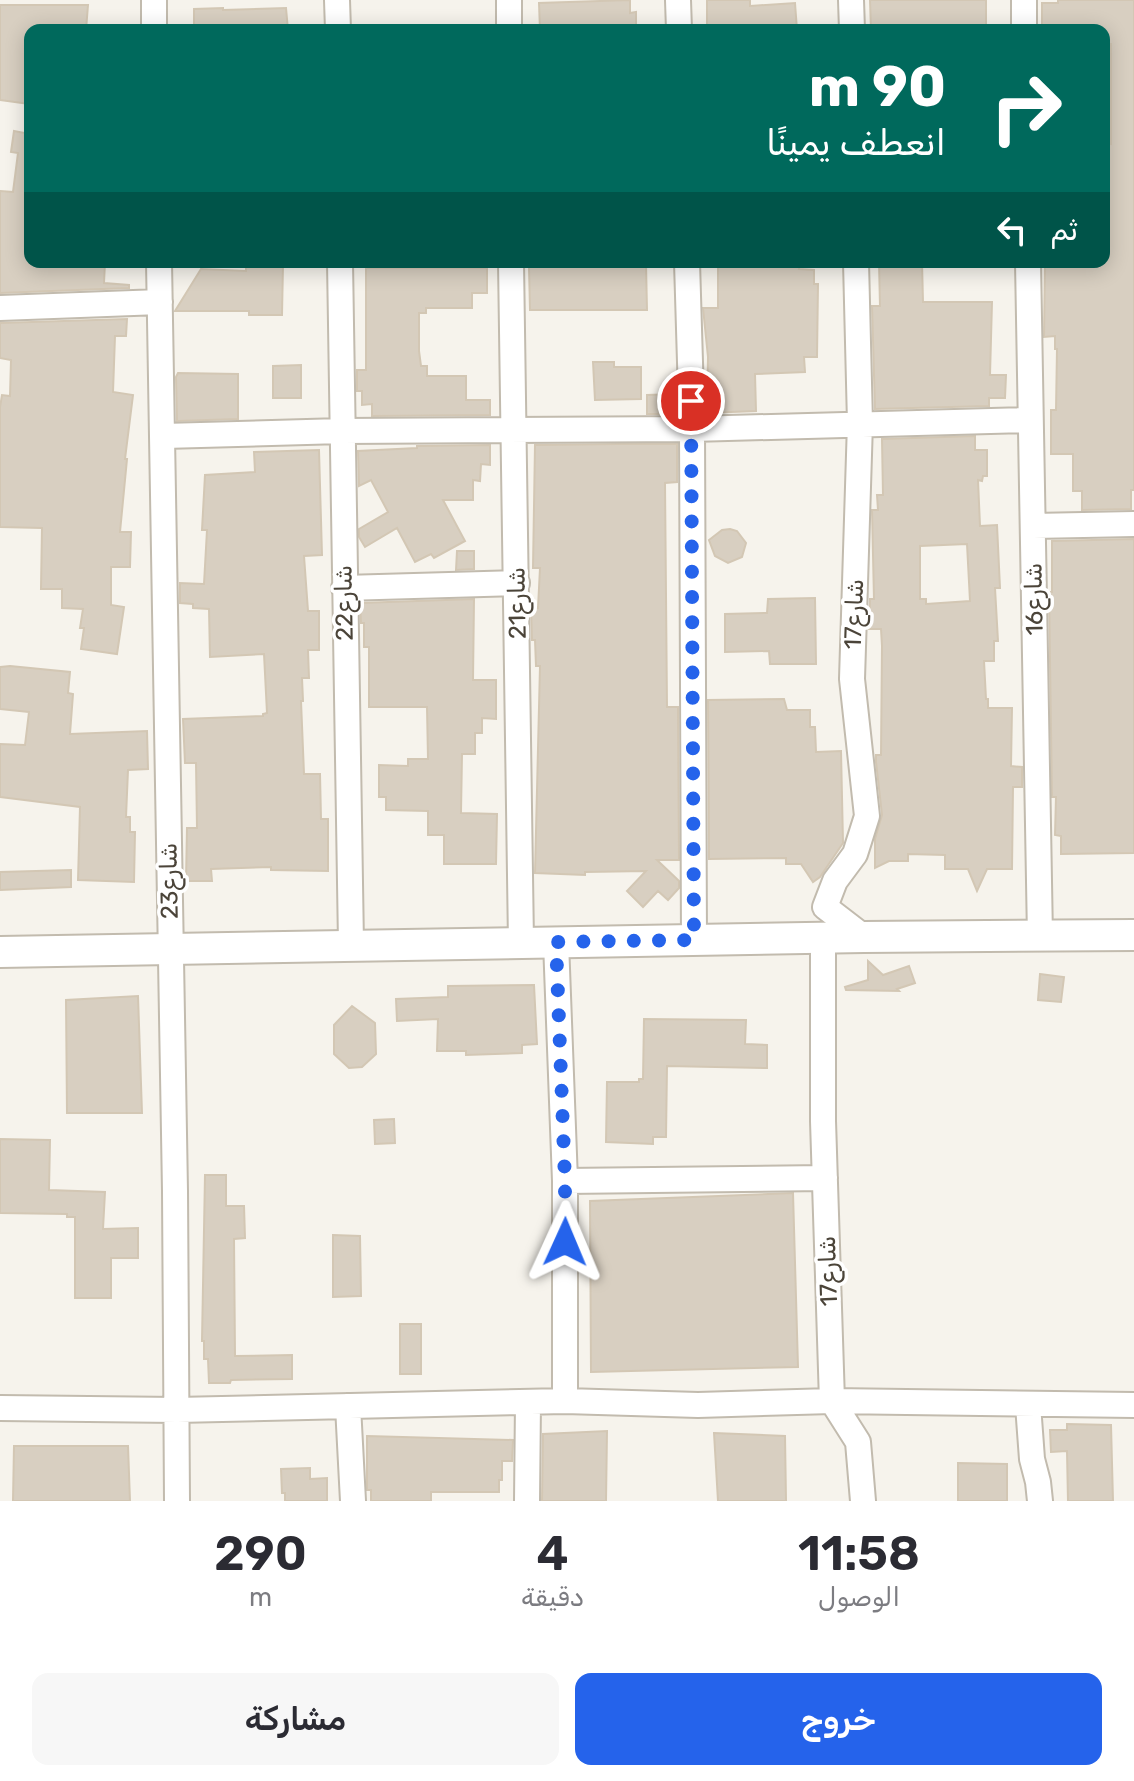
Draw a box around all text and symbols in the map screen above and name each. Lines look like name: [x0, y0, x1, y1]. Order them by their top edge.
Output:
text: 90 m: [809, 54, 946, 120]
icon: right: [974, 56, 1078, 160]
text: انعطف يمينًا: [766, 121, 946, 164]
icon: left: [990, 208, 1034, 252]
text: ثم: [1050, 212, 1078, 248]
pin: [657, 367, 725, 435]
icon: arrive: [669, 379, 713, 423]
street label: شارع16: [1019, 562, 1051, 636]
street label: شارع22: [329, 565, 361, 641]
street label: شارع21: [502, 567, 534, 639]
street label: شارع17: [839, 578, 871, 650]
street label: شارع23: [154, 843, 186, 919]
position arrow: [523, 1200, 607, 1284]
street label: شارع17: [813, 1235, 845, 1307]
text: 290: [214, 1525, 307, 1582]
text: 4: [536, 1525, 568, 1582]
text: 11:58: [798, 1525, 920, 1582]
text: m: [249, 1582, 272, 1613]
text: دقيقة: [521, 1582, 584, 1613]
text: الوصول: [818, 1582, 900, 1613]
button: مشاركة: [32, 1673, 559, 1765]
button: خروج: [575, 1673, 1102, 1765]

